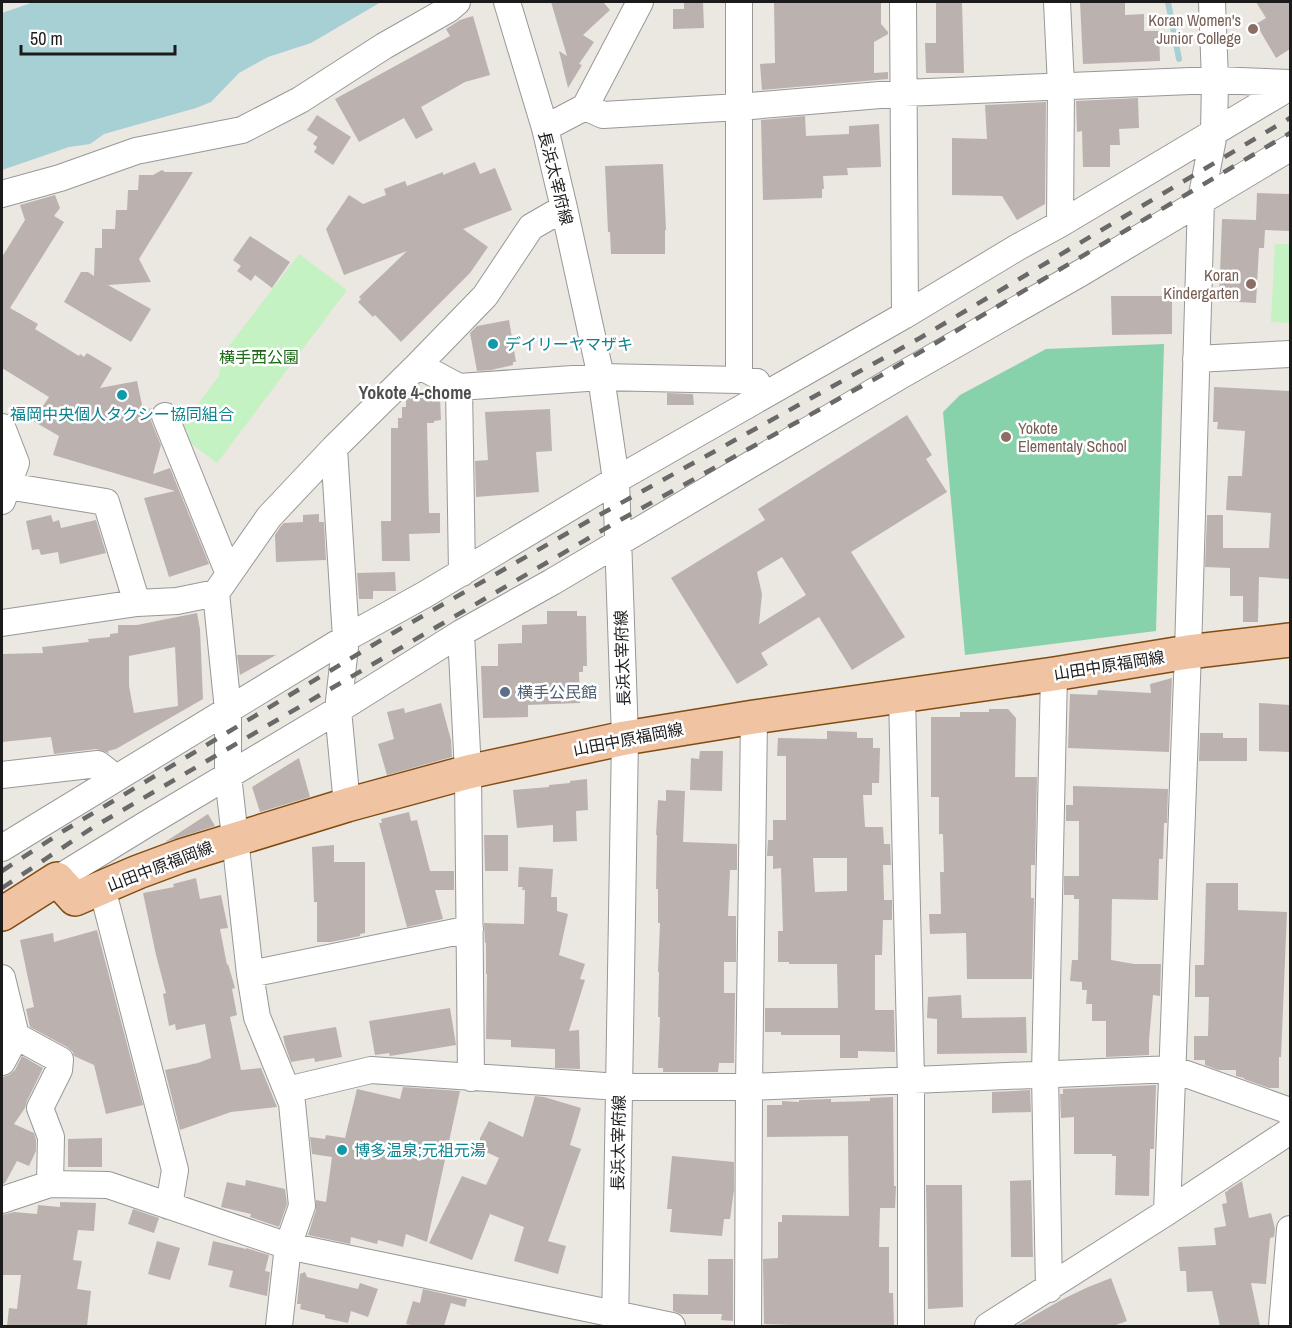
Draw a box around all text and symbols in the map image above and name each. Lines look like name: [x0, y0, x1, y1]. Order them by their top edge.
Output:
place label: Koran Women's Junior College: [1148, 9, 1241, 49]
scale bar: [21, 18, 176, 56]
marker: Koran Women's Junior College: [1246, 22, 1260, 36]
text: 50 m: [30, 26, 63, 51]
street label: 長浜太宰府線: [534, 129, 578, 227]
place label: Koran Kindergarten: [1163, 264, 1239, 304]
marker: Koran Kindergarten: [1244, 277, 1258, 291]
place label: デイリーヤマザキ: [505, 333, 633, 355]
marker: デイリーヤマザキ: [486, 337, 500, 351]
park label: 横手西公園: [219, 346, 299, 368]
district label: Yokote 4-chome: [359, 380, 471, 405]
marker: 福岡中央個人タクシー協同組合: [115, 388, 129, 402]
place label: 福岡中央個人タクシー協同組合: [10, 403, 234, 425]
place label: Yokote Elementaly School: [1018, 417, 1127, 457]
marker: Yokote Elementaly School: [999, 430, 1013, 444]
street label: 長浜太宰府線: [609, 610, 635, 706]
street label: 山田中原福岡線: [1052, 645, 1166, 685]
place label: 横手公民館: [517, 681, 597, 703]
marker: 横手公民館: [498, 685, 512, 699]
street label: 山田中原福岡線: [571, 718, 685, 760]
street label: 山田中原福岡線: [104, 836, 216, 896]
street label: 長浜太宰府線: [606, 1095, 630, 1191]
place label: 博多温泉;元祖元湯: [354, 1139, 486, 1161]
marker: 博多温泉;元祖元湯: [335, 1143, 349, 1157]

